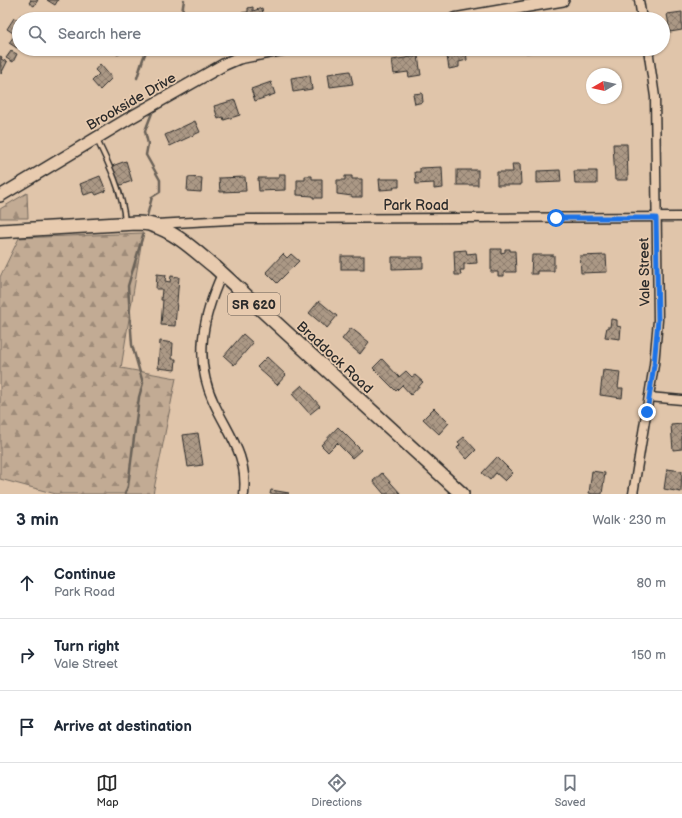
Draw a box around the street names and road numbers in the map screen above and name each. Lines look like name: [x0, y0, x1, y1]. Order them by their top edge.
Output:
street label: Brookside Drive: [84, 69, 179, 134]
street label: Park Road: [383, 197, 449, 214]
street label: Vale Street: [635, 237, 654, 307]
road number: SR 620: [228, 293, 280, 315]
street label: Braddock Road: [293, 318, 376, 397]

